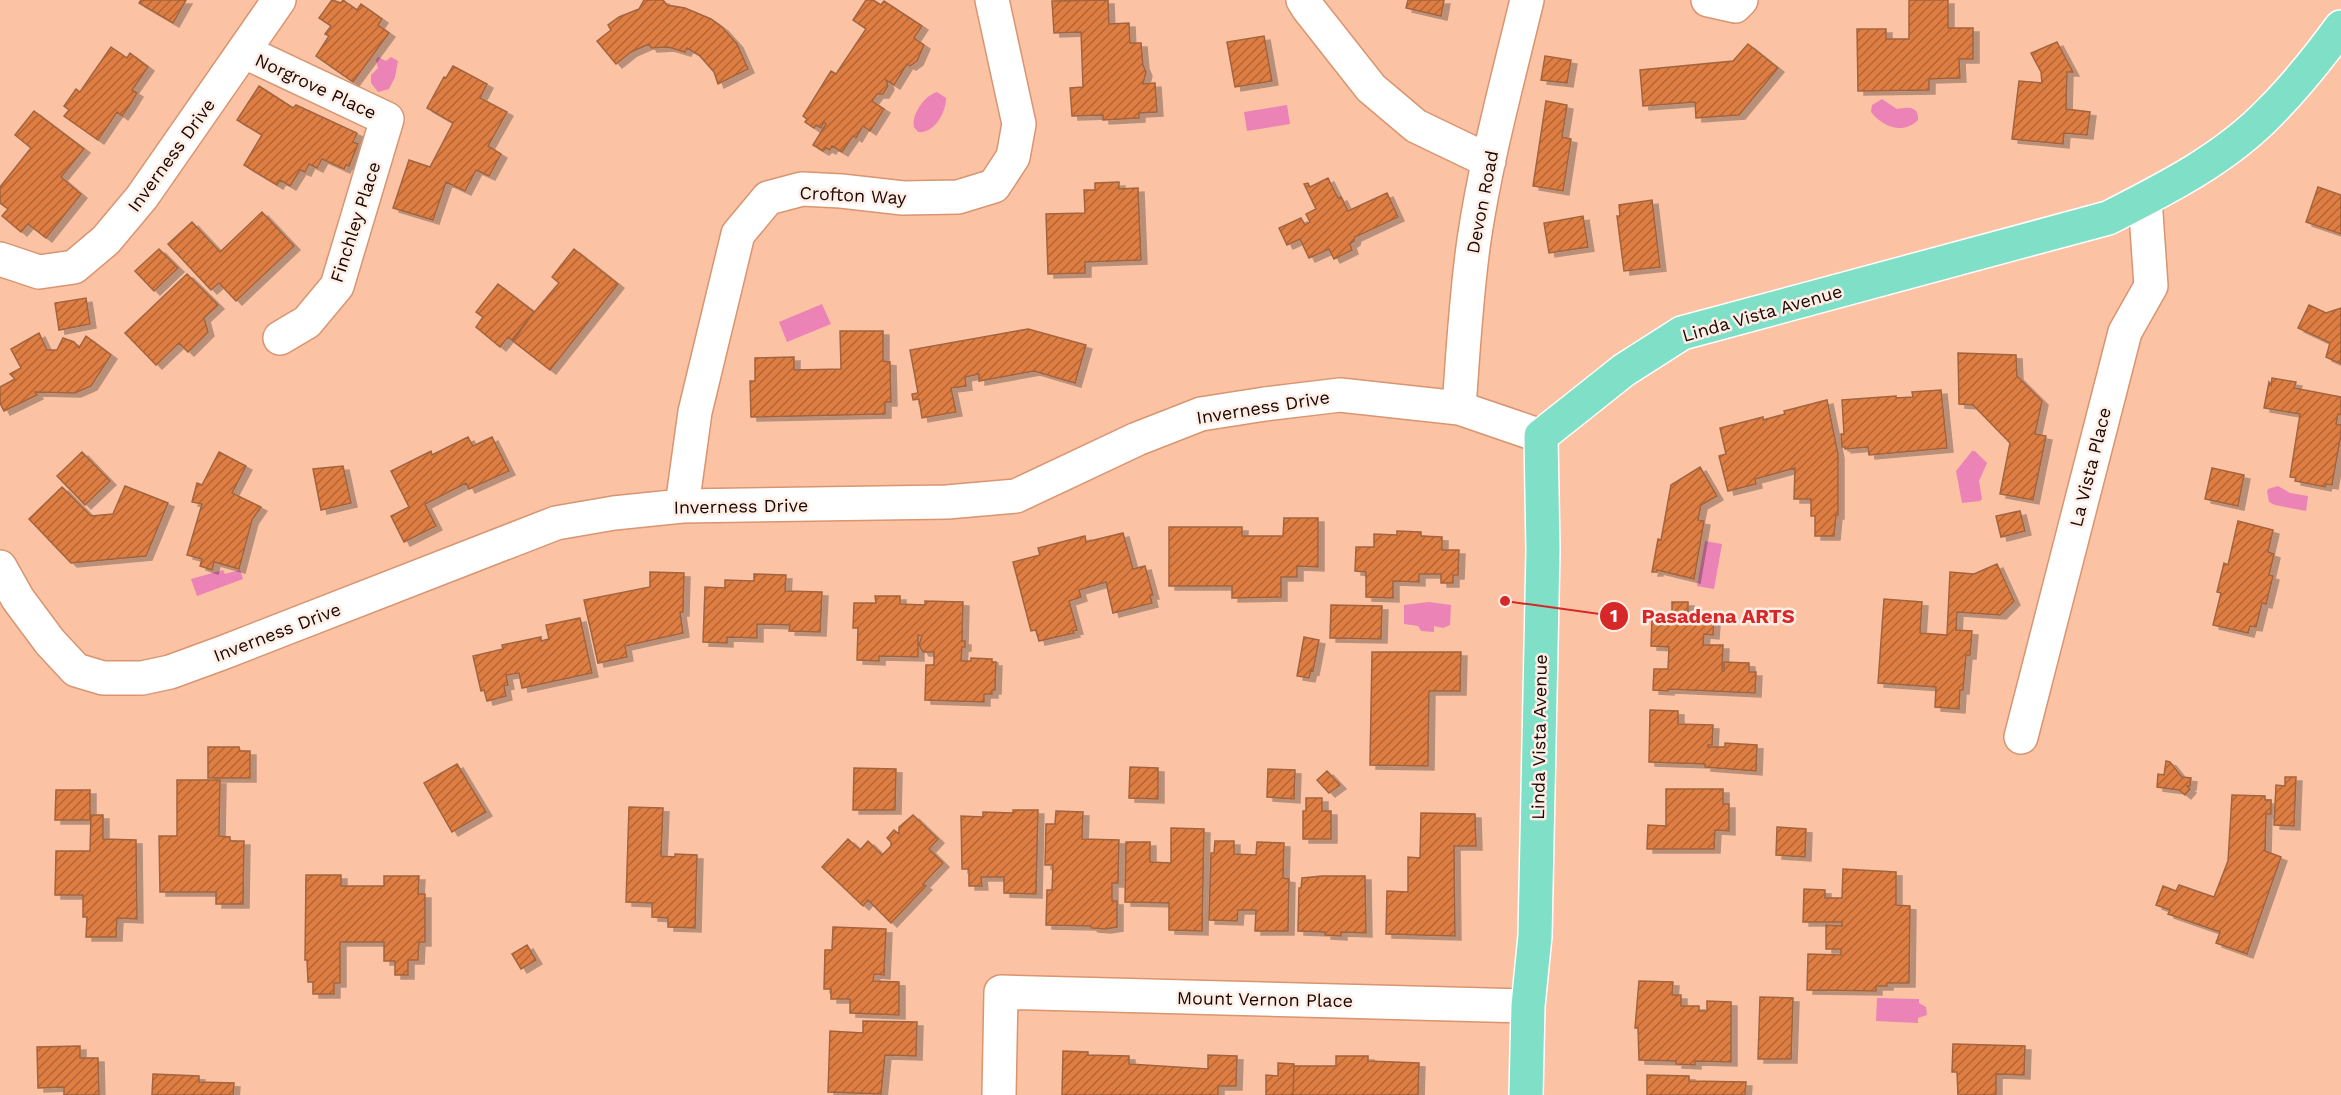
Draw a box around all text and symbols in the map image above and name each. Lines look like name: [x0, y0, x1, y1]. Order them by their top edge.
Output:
street label: Norgrove Place: [252, 49, 380, 123]
street label: Inverness Drive: [123, 94, 219, 216]
street label: Devon Road: [1462, 149, 1502, 255]
street label: Finchley Place: [326, 159, 384, 285]
street label: Crofton Way: [799, 182, 908, 208]
street label: Linda Vista Avenue: [1680, 280, 1844, 346]
street label: Inverness Drive: [1195, 386, 1331, 428]
street label: La Vista Place: [2065, 405, 2115, 529]
street label: Inverness Drive: [674, 494, 808, 518]
callout: Pasadena ARTS: [1599, 597, 1807, 635]
street label: Inverness Drive: [210, 598, 344, 666]
text: Pasadena ARTS: [1641, 604, 1795, 628]
text: 1: [1610, 605, 1618, 626]
street label: Linda Vista Avenue: [1527, 654, 1551, 820]
street label: Mount Vernon Place: [1177, 987, 1353, 1011]

